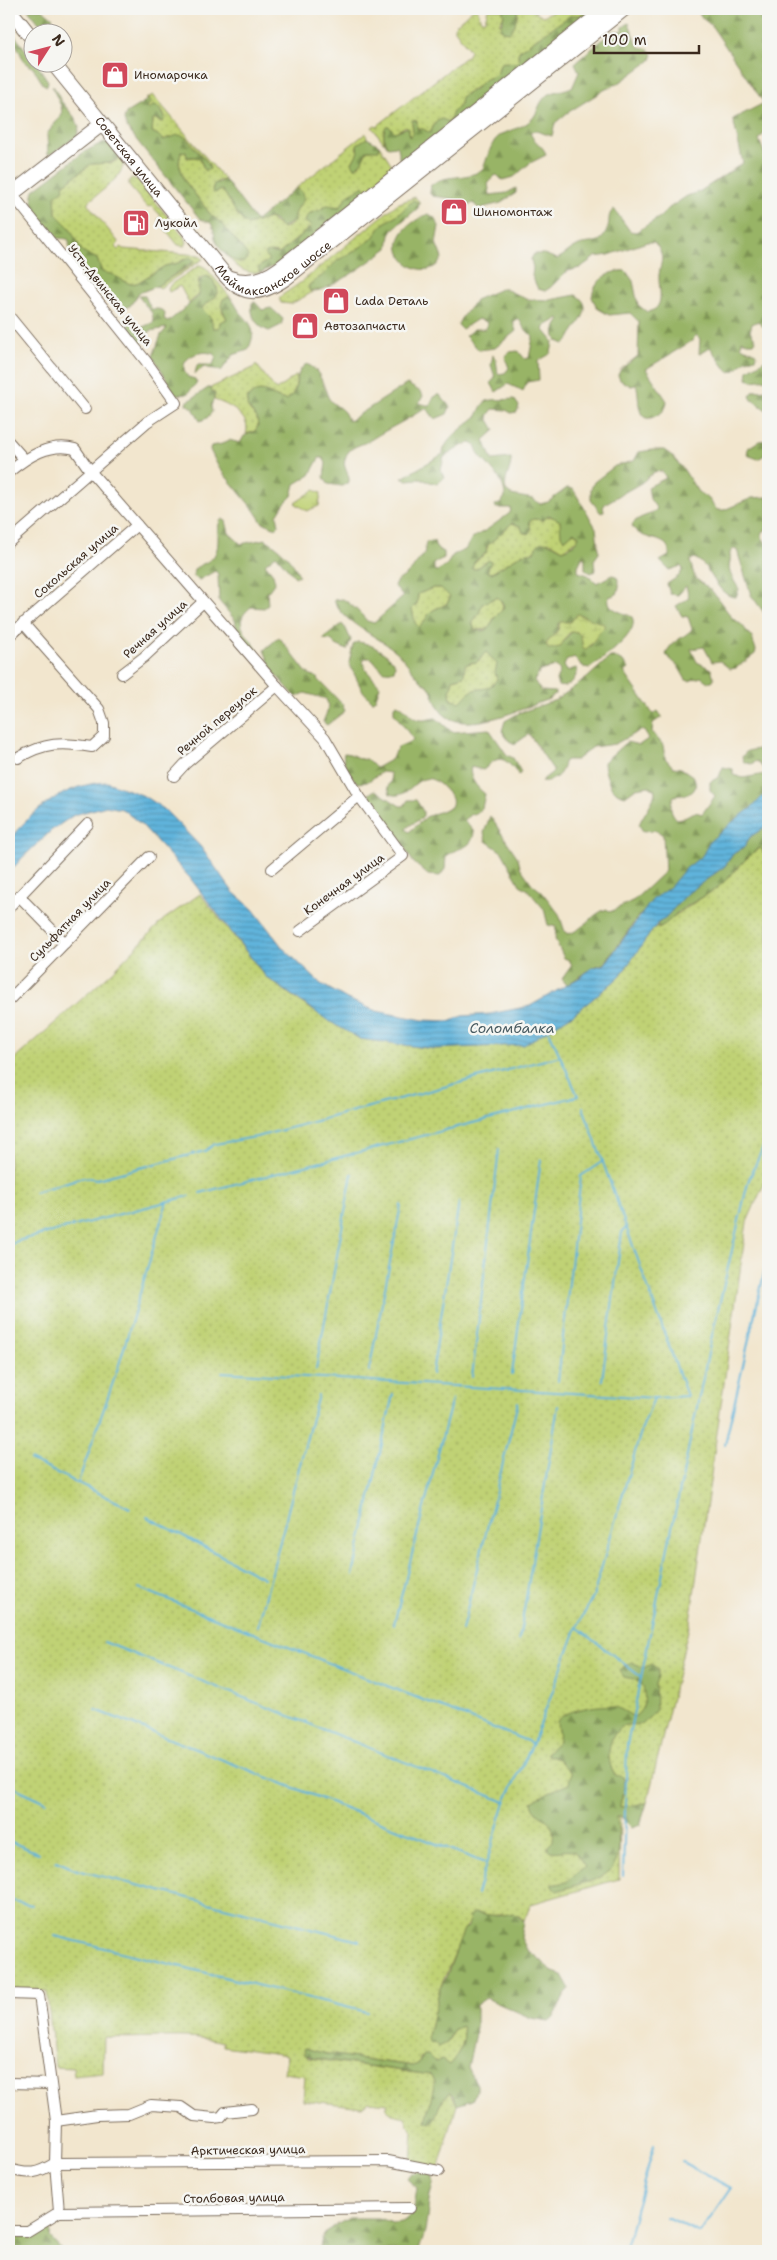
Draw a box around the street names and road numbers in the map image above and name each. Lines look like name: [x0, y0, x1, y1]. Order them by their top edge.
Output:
street label: Советская улица: [91, 113, 167, 201]
street label: Маймаксанское шоссе: [211, 237, 335, 299]
street label: Усть-Двинская улица: [64, 241, 156, 349]
street label: Сокольская улица: [30, 520, 122, 602]
street label: Речная улица: [120, 596, 191, 662]
street label: Речной переулок: [174, 682, 261, 759]
street label: Конечная улица: [301, 849, 388, 919]
street label: Сульфатная улица: [26, 874, 114, 965]
street label: Арктическая улица: [191, 2141, 306, 2159]
street label: Столбовая улица: [183, 2189, 285, 2207]

